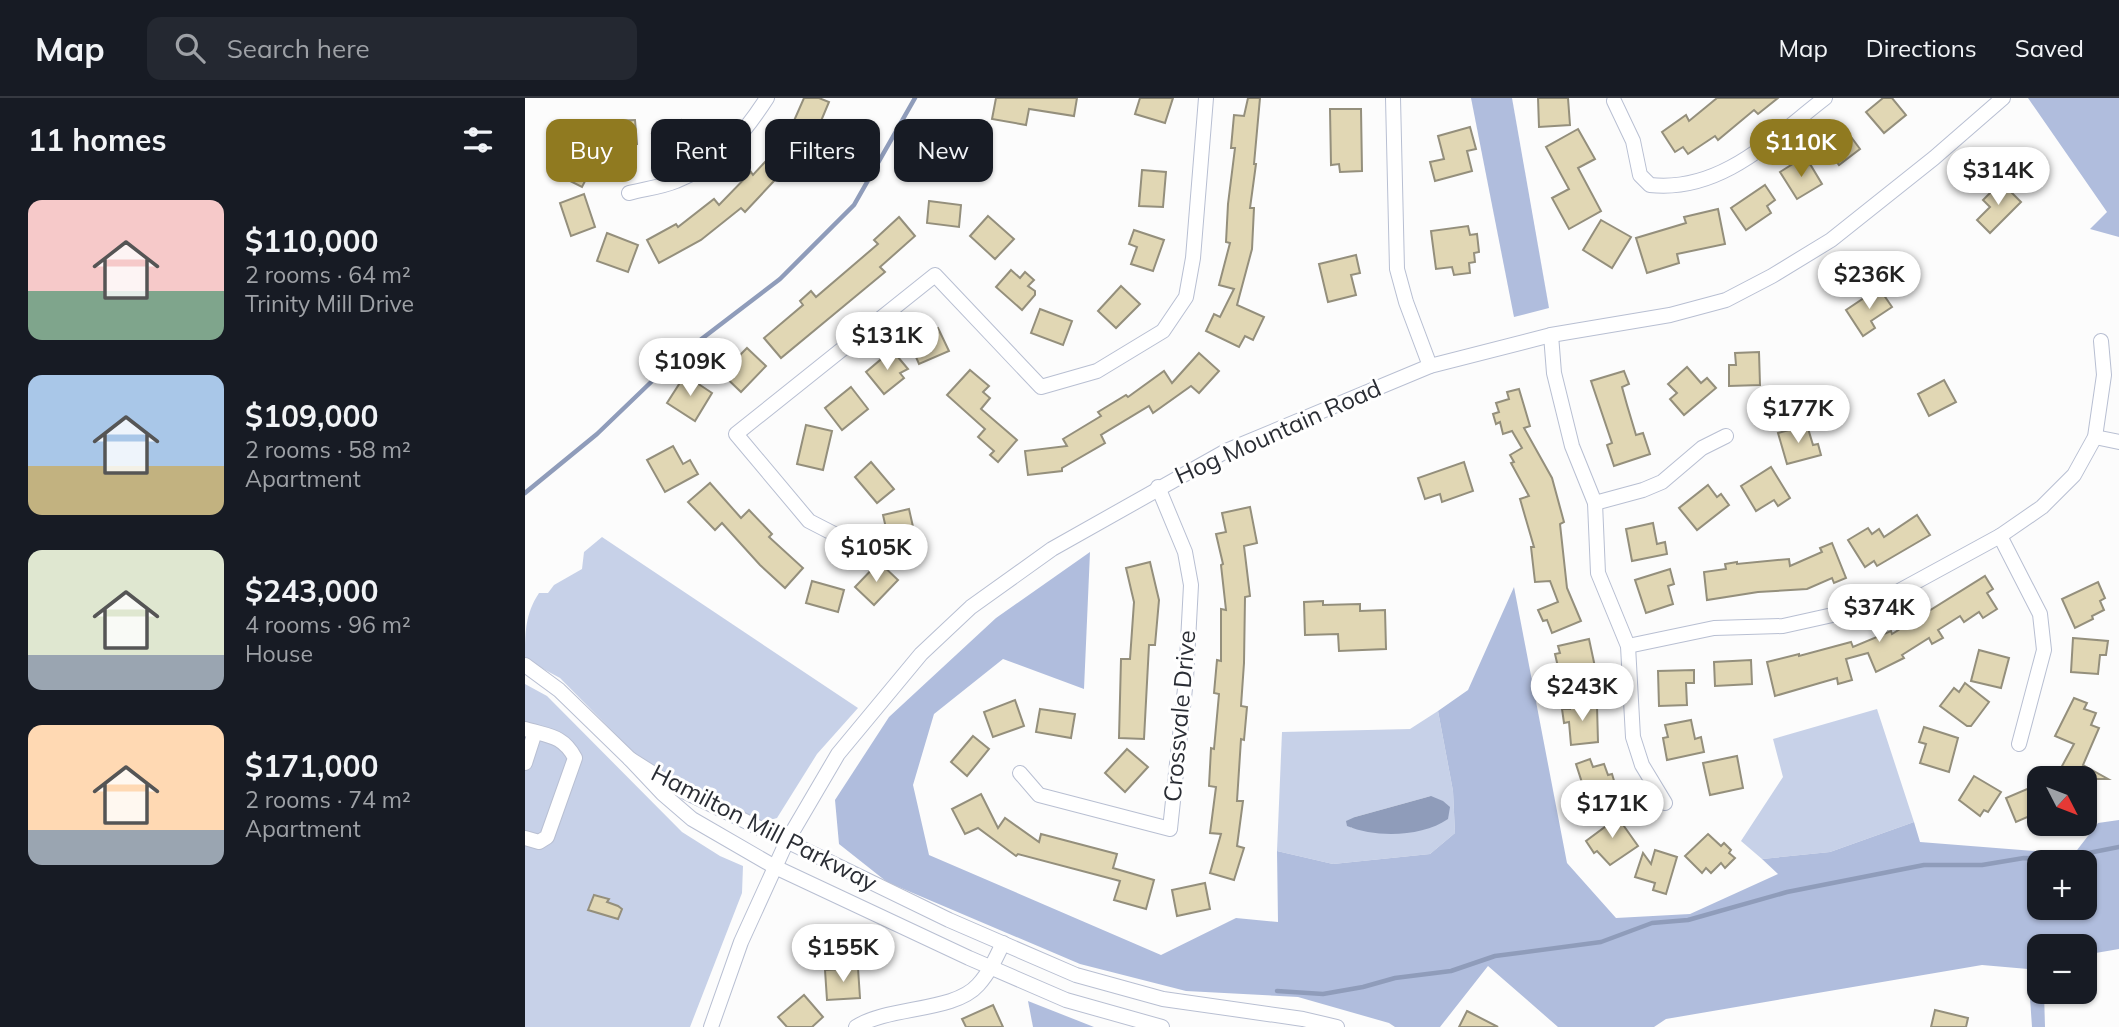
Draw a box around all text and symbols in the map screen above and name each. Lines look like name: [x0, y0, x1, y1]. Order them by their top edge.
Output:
search box: [147, 17, 637, 80]
text: Map: [35, 28, 105, 69]
icon: search: [171, 29, 209, 67]
text: Search here: [227, 32, 370, 65]
text: Map: [1778, 33, 1828, 63]
text: Directions: [1866, 33, 1977, 63]
text: Saved: [2015, 33, 2084, 63]
chip: Buy: [546, 119, 637, 182]
chip: Rent: [651, 119, 751, 182]
chip: Filters: [765, 119, 880, 182]
chip: New: [894, 119, 993, 182]
pin: $110K: [1752, 120, 1850, 179]
text: 11 homes: [28, 121, 167, 159]
icon: filters: [459, 121, 497, 159]
text: $110K: [1766, 127, 1836, 156]
pin: $314K: [1949, 148, 2047, 207]
text: $314K: [1963, 155, 2033, 184]
text: $110,000: [245, 222, 378, 260]
icon: home: [84, 228, 168, 312]
pin: $236K: [1820, 252, 1918, 311]
text: $236K: [1834, 259, 1904, 288]
text: 2 rooms · 64 m²: [245, 260, 411, 289]
text: Trinity Mill Drive: [245, 289, 414, 318]
pin: $131K: [838, 313, 936, 372]
text: $131K: [852, 320, 922, 349]
pin: $109K: [641, 338, 739, 398]
text: $109K: [655, 346, 725, 375]
street label: Hog Mountain Road: [1170, 372, 1385, 490]
pin: $177K: [1749, 386, 1847, 445]
text: $177K: [1763, 393, 1833, 422]
text: $109,000: [245, 397, 378, 435]
icon: home: [84, 403, 168, 487]
text: 2 rooms · 58 m²: [245, 435, 411, 464]
text: Apartment: [245, 464, 361, 493]
pin: $105K: [827, 524, 925, 584]
text: $105K: [841, 532, 911, 561]
text: $243,000: [245, 572, 378, 610]
icon: home: [84, 578, 168, 662]
pin: $374K: [1830, 584, 1928, 644]
text: $374K: [1844, 592, 1914, 621]
text: 4 rooms · 96 m²: [245, 610, 411, 639]
street label: Crossvale Drive: [1157, 629, 1201, 803]
text: House: [245, 639, 313, 668]
pin: $243K: [1533, 664, 1631, 723]
text: $243K: [1547, 671, 1617, 700]
text: $171,000: [245, 747, 378, 785]
icon: home: [84, 753, 168, 837]
street label: Hamilton Mill Parkway: [647, 757, 883, 897]
north arrow: [2027, 766, 2097, 836]
map controls: [2027, 766, 2097, 1004]
pin: $171K: [1563, 780, 1661, 840]
text: 2 rooms · 74 m²: [245, 785, 411, 814]
text: $171K: [1577, 788, 1647, 817]
text: Apartment: [245, 814, 361, 843]
button: +: [2027, 850, 2097, 920]
pin: $155K: [794, 924, 892, 984]
text: $155K: [808, 932, 878, 961]
button: −: [2027, 934, 2097, 1004]

